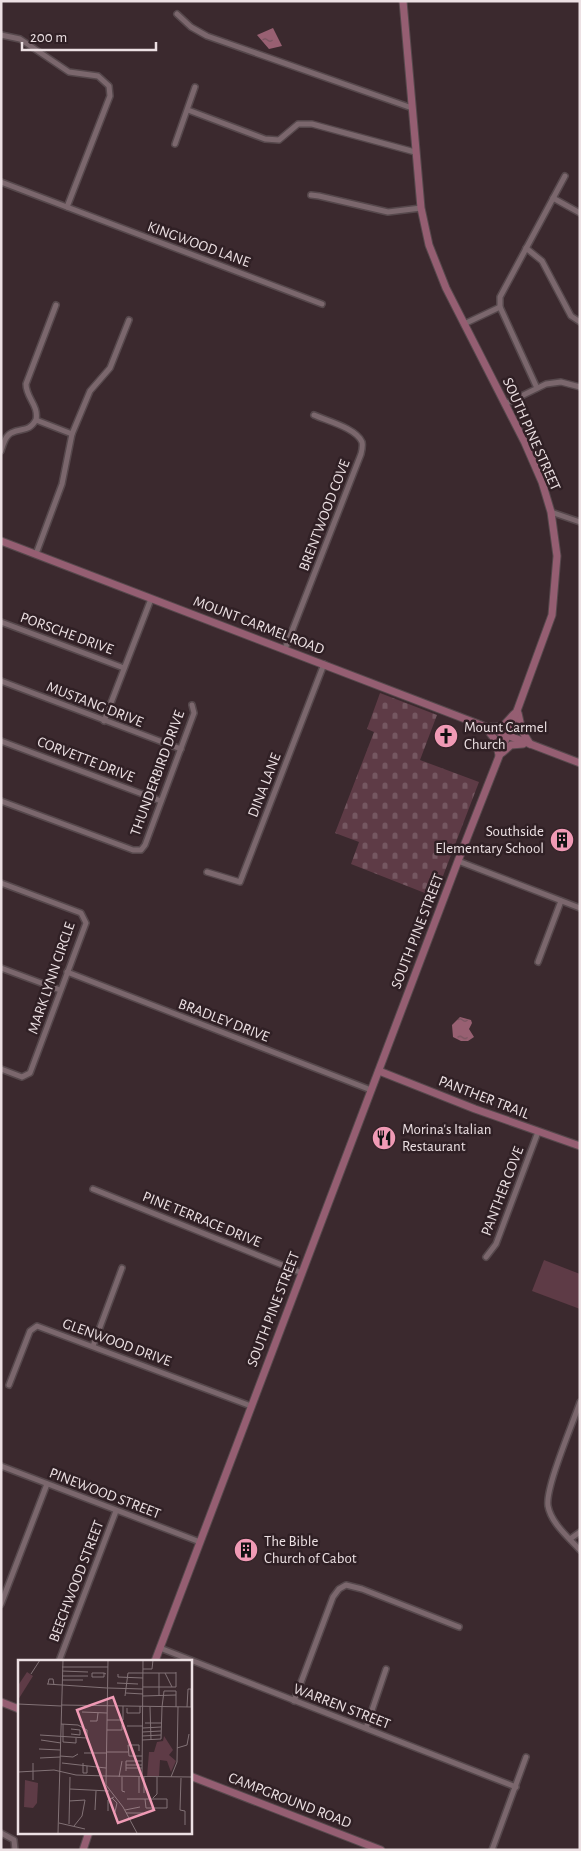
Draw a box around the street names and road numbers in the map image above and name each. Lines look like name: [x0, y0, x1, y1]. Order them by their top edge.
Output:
street label: KINGWOOD LANE: [146, 219, 252, 270]
street label: SOUTH PINE STREET: [500, 375, 564, 494]
street label: BRENTWOOD COVE: [296, 457, 353, 573]
street label: MOUNT CARMEL ROAD: [191, 594, 327, 657]
street label: PORSCHE DRIVE: [18, 610, 115, 657]
street label: MUSTANG DRIVE: [44, 679, 145, 730]
street label: THUNDERBIRD DRIVE: [128, 708, 187, 838]
street label: CORVETTE DRIVE: [35, 734, 137, 785]
street label: DINA LANE: [245, 751, 284, 819]
street label: SOUTH PINE STREET: [389, 871, 447, 991]
street label: MARK LYNN CIRCLE: [25, 920, 78, 1036]
street label: BRADLEY DRIVE: [176, 996, 271, 1045]
street label: PANTHER TRAIL: [436, 1073, 532, 1122]
street label: PANTHER COVE: [479, 1145, 526, 1238]
street label: PINE TERRACE DRIVE: [140, 1189, 263, 1250]
street label: SOUTH PINE STREET: [245, 1249, 303, 1369]
street label: GLENWOOD DRIVE: [61, 1316, 173, 1369]
street label: PINEWOOD STREET: [47, 1465, 163, 1522]
street label: BEECHWOOD STREET: [46, 1518, 107, 1644]
street label: WARREN STREET: [291, 1681, 393, 1732]
street label: CAMPGROUND ROAD: [226, 1770, 354, 1831]

